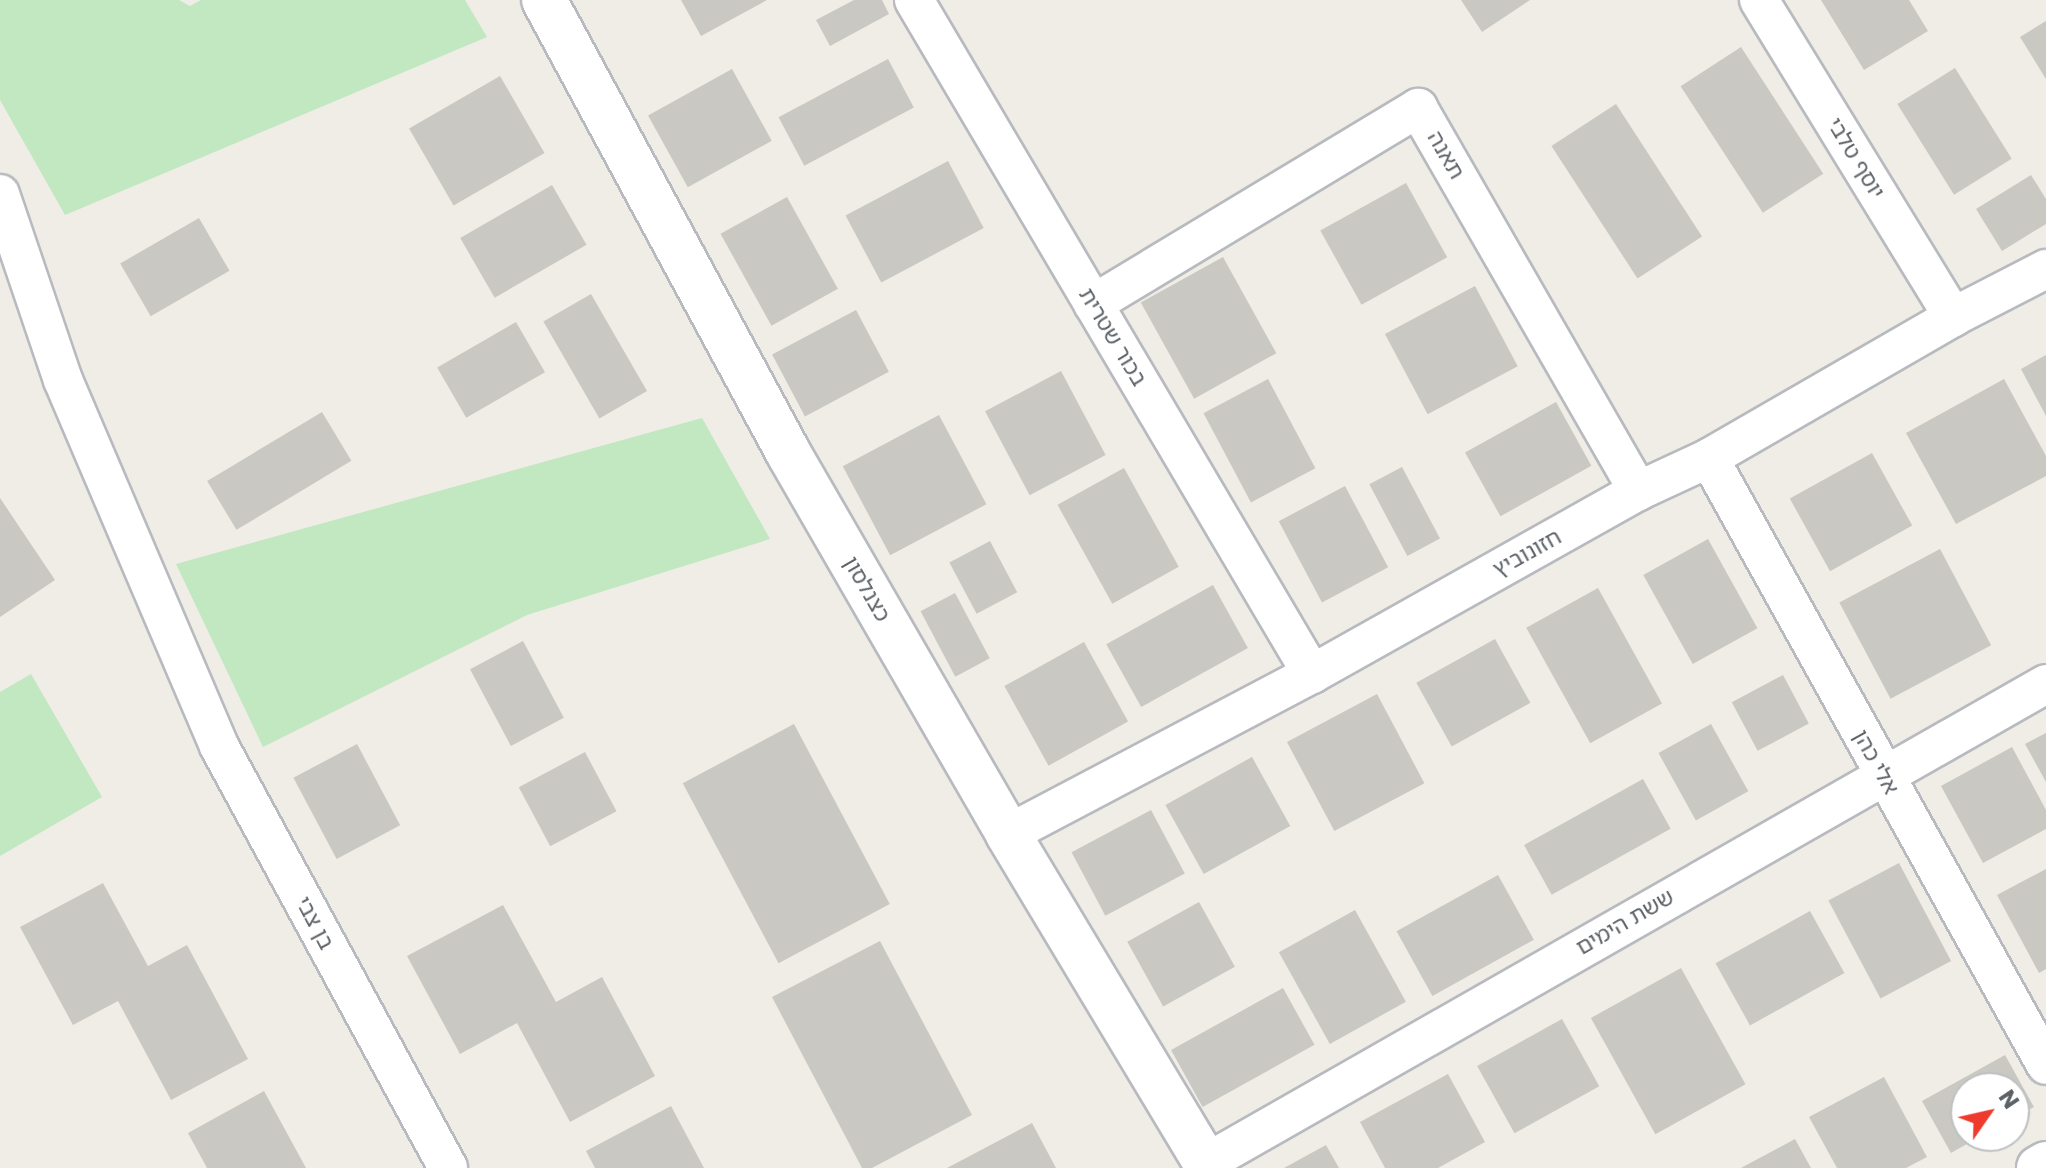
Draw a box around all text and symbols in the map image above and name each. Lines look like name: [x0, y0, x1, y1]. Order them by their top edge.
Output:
street label: יוסף טלבי: [1822, 113, 1890, 203]
street label: תאנה: [1422, 126, 1470, 184]
street label: בכור שטרית: [1073, 283, 1153, 391]
street label: חזונוביץ: [1488, 524, 1566, 582]
street label: כצנלסון: [838, 552, 896, 626]
street label: אלי כהן: [1847, 725, 1905, 799]
street label: ששת הימים: [1571, 883, 1679, 961]
street label: בן צבי: [290, 892, 340, 954]
north arrow: [1950, 1072, 2030, 1152]
text: N: [1991, 1084, 2026, 1115]

